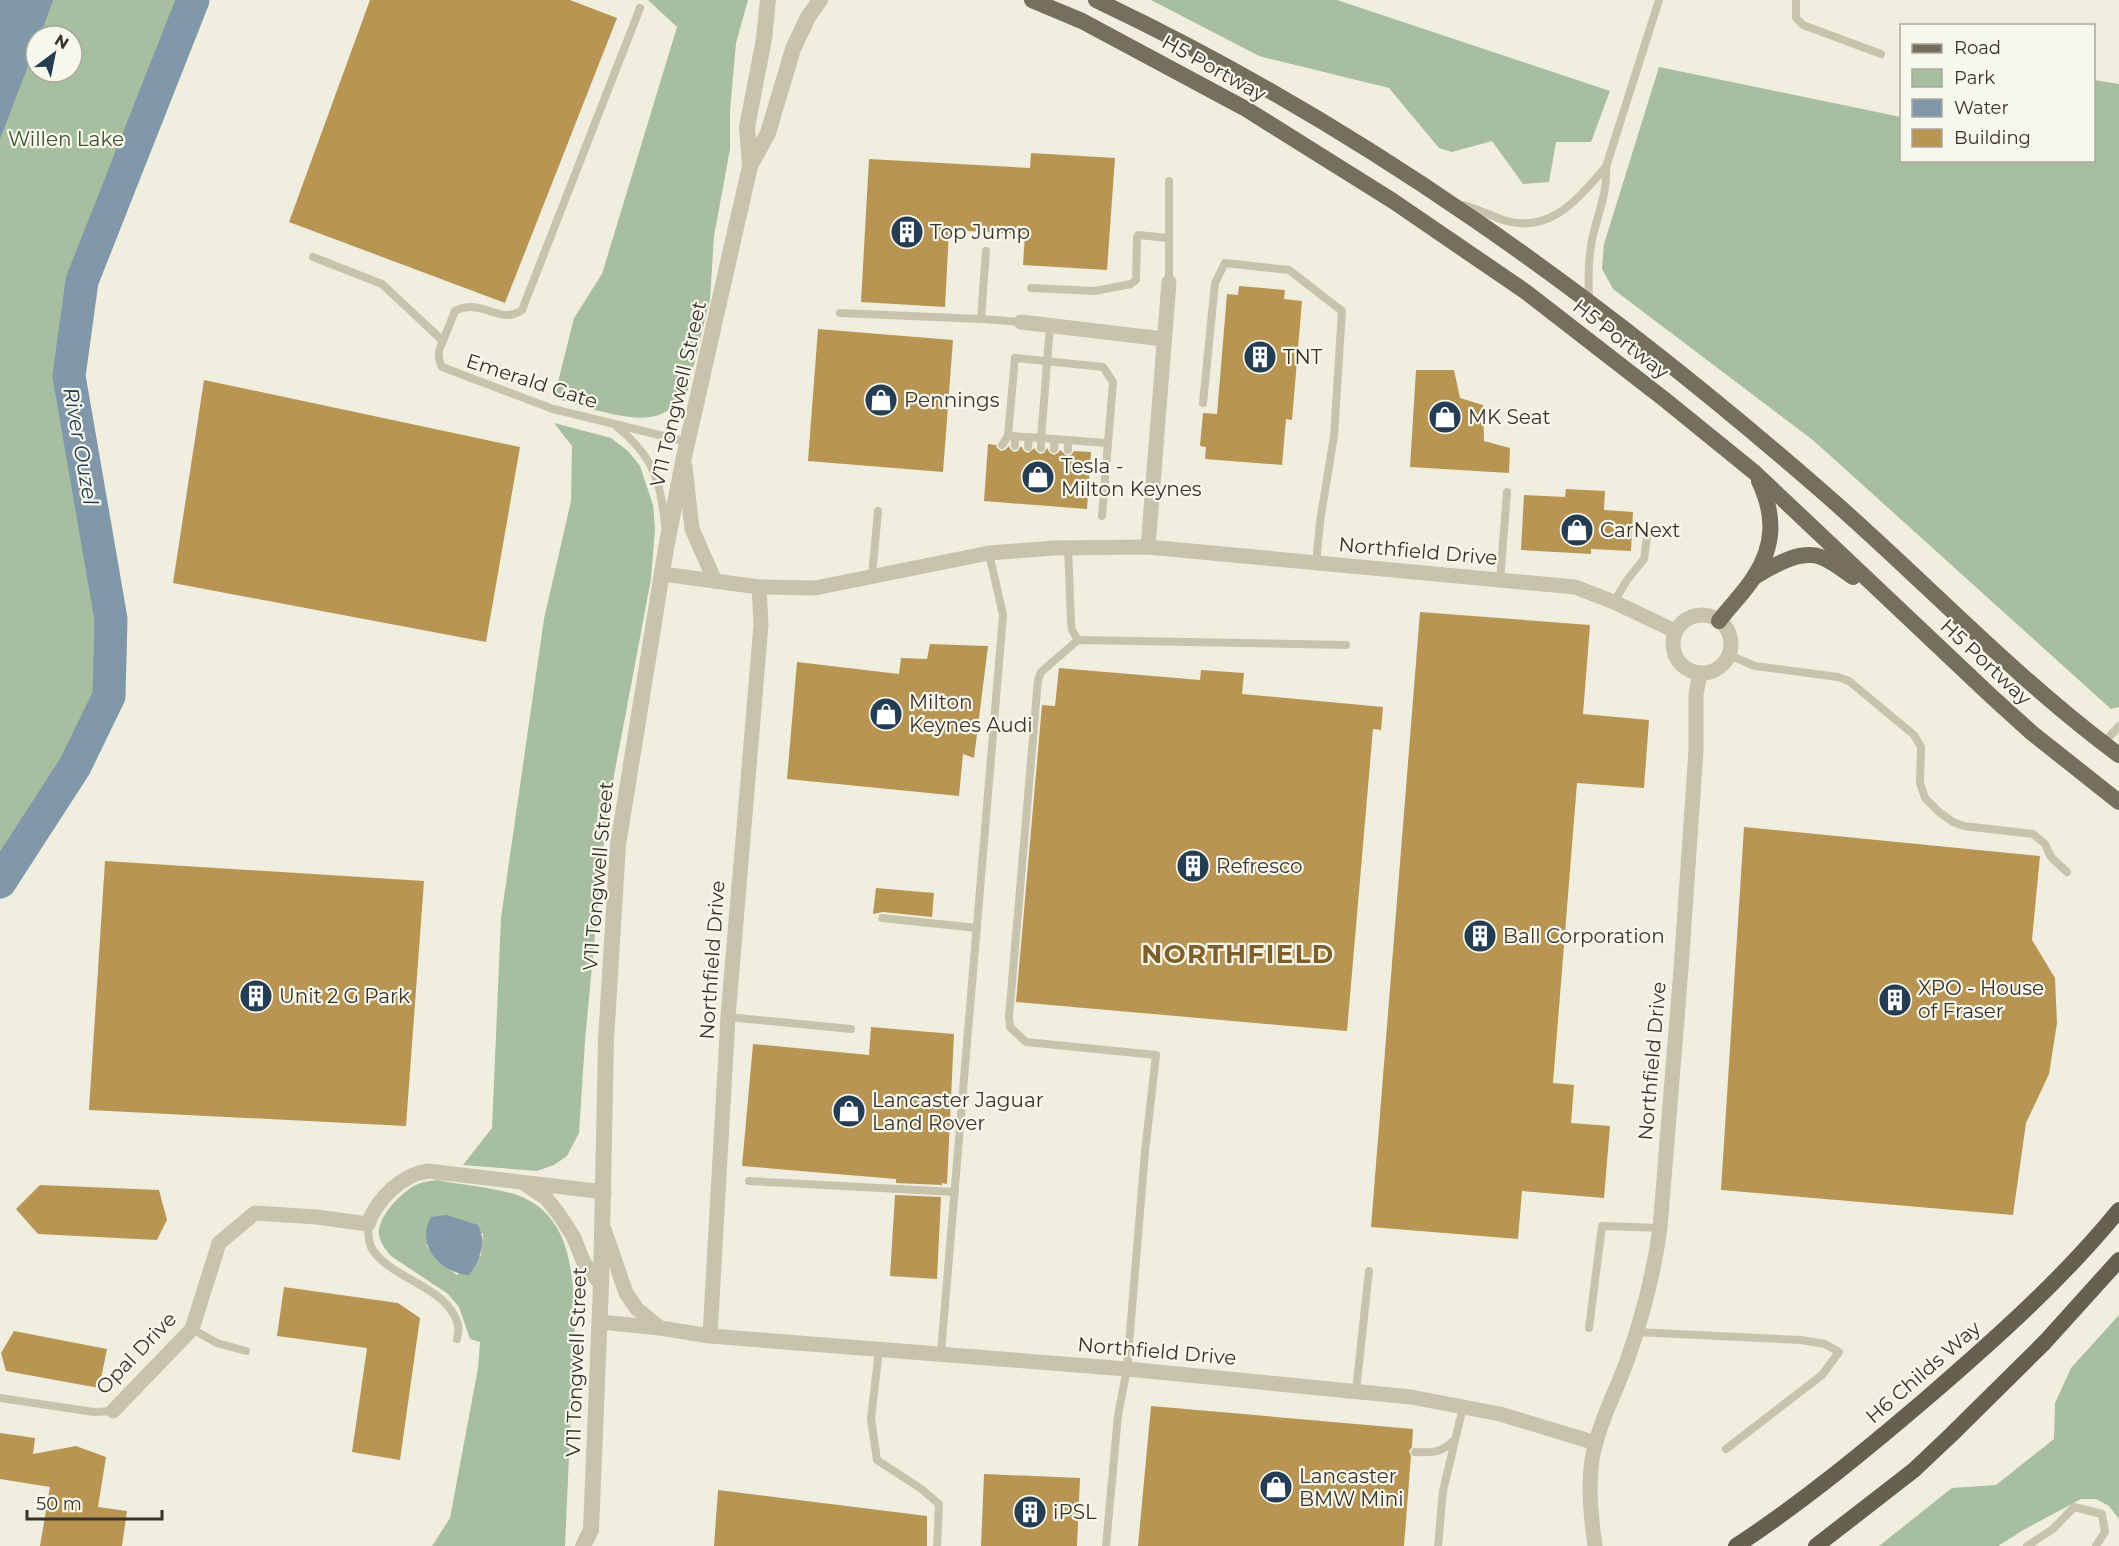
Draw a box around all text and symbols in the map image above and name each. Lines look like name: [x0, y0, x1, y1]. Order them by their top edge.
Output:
north arrow: [24, 24, 84, 84]
legend: [1900, 24, 2095, 162]
text: N: [51, 30, 72, 53]
street label: H5 Portway: [1158, 30, 1270, 106]
text: Road: [1954, 37, 2001, 59]
text: Park: [1954, 67, 1995, 89]
text: Water: [1954, 97, 2009, 119]
park label: Willen Lake: [8, 127, 124, 151]
text: Building: [1954, 127, 2031, 149]
building icon: Top Jump: [889, 214, 925, 250]
place label: Top Jump: [930, 220, 1030, 244]
street label: H5 Portway: [1568, 294, 1674, 384]
street label: V11 Tongwell Street: [645, 299, 711, 489]
building icon: TNT: [1242, 339, 1278, 375]
place label: TNT: [1283, 345, 1323, 369]
street label: Emerald Gate: [463, 348, 601, 414]
shop icon: Pennings: [863, 382, 899, 418]
water label: River Ouzel: [58, 385, 104, 507]
place label: Pennings: [904, 388, 1000, 412]
shop icon: MK Seat: [1427, 399, 1463, 435]
place label: MK Seat: [1468, 405, 1551, 429]
place label: Tesla - Milton Keynes: [1061, 454, 1202, 501]
shop icon: Tesla - Milton Keynes: [1020, 459, 1056, 495]
shop icon: CarNext: [1559, 512, 1595, 548]
place label: CarNext: [1600, 518, 1680, 542]
street label: Northfield Drive: [1337, 532, 1499, 570]
street label: H5 Portway: [1936, 614, 2036, 710]
place label: Milton Keynes Audi: [909, 690, 1033, 737]
shop icon: Milton Keynes Audi: [868, 696, 904, 732]
street label: V11 Tongwell Street: [578, 780, 618, 972]
building icon: Refresco: [1175, 848, 1211, 884]
place label: Refresco: [1216, 854, 1303, 878]
street label: Northfield Drive: [694, 880, 730, 1040]
building icon: Ball Corporation: [1462, 918, 1498, 954]
place label: Ball Corporation: [1503, 924, 1665, 948]
district label: NORTHFIELD: [1141, 938, 1335, 970]
place label: XPO - House of Fraser: [1918, 976, 2044, 1023]
building icon: Unit 2 G Park: [238, 978, 274, 1014]
street label: Northfield Drive: [1633, 980, 1671, 1142]
building icon: XPO - House of Fraser: [1877, 982, 1913, 1018]
place label: Unit 2 G Park: [279, 984, 410, 1008]
place label: Lancaster Jaguar Land Rover: [872, 1088, 1044, 1135]
shop icon: Lancaster Jaguar Land Rover: [831, 1093, 867, 1129]
street label: V11 Tongwell Street: [561, 1267, 591, 1457]
street label: Opal Drive: [91, 1307, 181, 1399]
street label: H6 Childs Way: [1861, 1316, 1985, 1428]
street label: Northfield Drive: [1076, 1332, 1238, 1370]
place label: Lancaster BMW Mini: [1299, 1464, 1404, 1511]
shop icon: Lancaster BMW Mini: [1258, 1469, 1294, 1505]
scale bar: [27, 1483, 162, 1521]
text: 50 m: [36, 1493, 82, 1515]
building icon: iPSL: [1012, 1494, 1048, 1530]
place label: iPSL: [1053, 1500, 1097, 1524]

